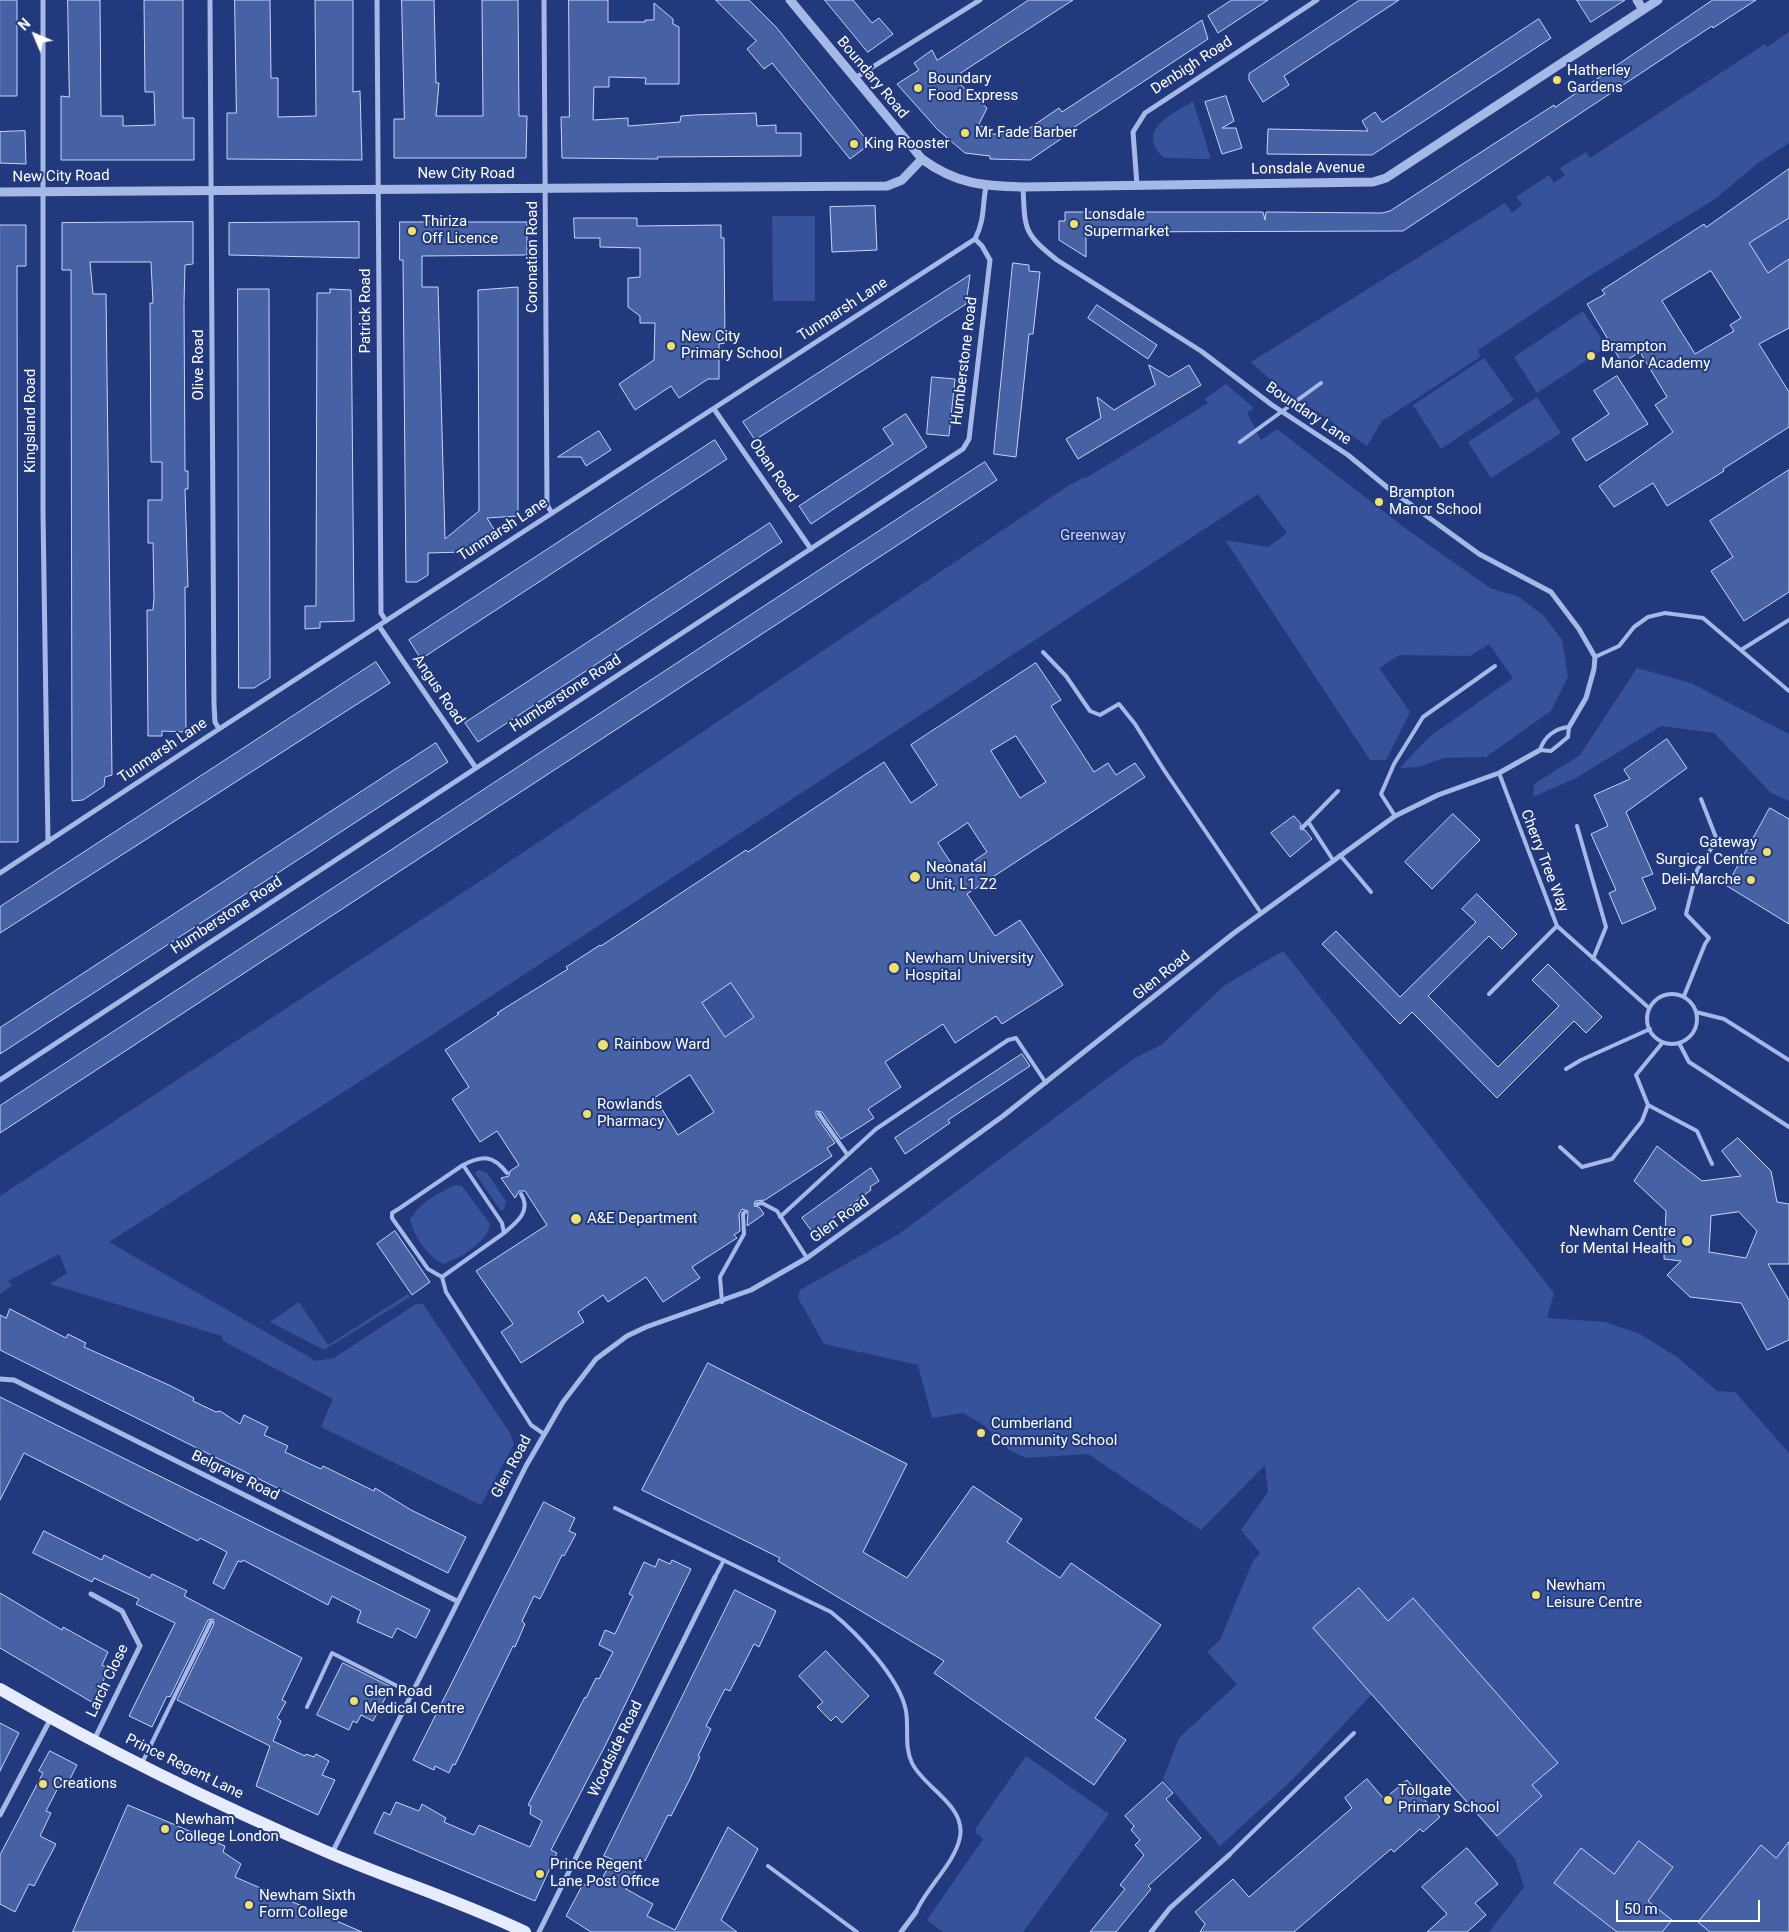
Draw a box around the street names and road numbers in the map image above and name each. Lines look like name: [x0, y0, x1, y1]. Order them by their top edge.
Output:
street label: Boundary Road: [832, 33, 912, 123]
street label: Denbigh Road: [1148, 33, 1236, 99]
street label: Lonsdale Avenue: [1251, 159, 1365, 179]
street label: New City Road: [417, 165, 515, 183]
street label: New City Road: [12, 167, 110, 187]
street label: Coronation Road: [524, 201, 542, 313]
street label: Patrick Road: [357, 269, 375, 353]
street label: Tunmarsh Lane: [795, 274, 891, 346]
street label: Humberstone Road: [948, 296, 982, 426]
street label: Olive Road: [190, 330, 208, 400]
street label: Kingsland Road: [22, 369, 40, 473]
street label: Boundary Lane: [1262, 379, 1354, 449]
street label: Oban Road: [745, 436, 801, 506]
street label: Tunmarsh Lane: [455, 494, 551, 566]
street label: Humberstone Road: [507, 651, 625, 737]
street label: Angus Road: [408, 652, 468, 728]
street label: Tunmarsh Lane: [115, 715, 211, 787]
street label: Cherry Tree Way: [1516, 807, 1572, 915]
street label: Humberstone Road: [168, 873, 286, 959]
street label: Glen Road: [1130, 948, 1194, 1004]
street label: Glen Road: [807, 1193, 873, 1247]
street label: Glen Road: [488, 1433, 536, 1501]
street label: Belgrave Road: [188, 1447, 282, 1505]
street label: Larch Close: [83, 1642, 133, 1720]
street label: Woodside Road: [585, 1698, 647, 1800]
street label: Prince Regent Lane: [122, 1731, 246, 1803]

